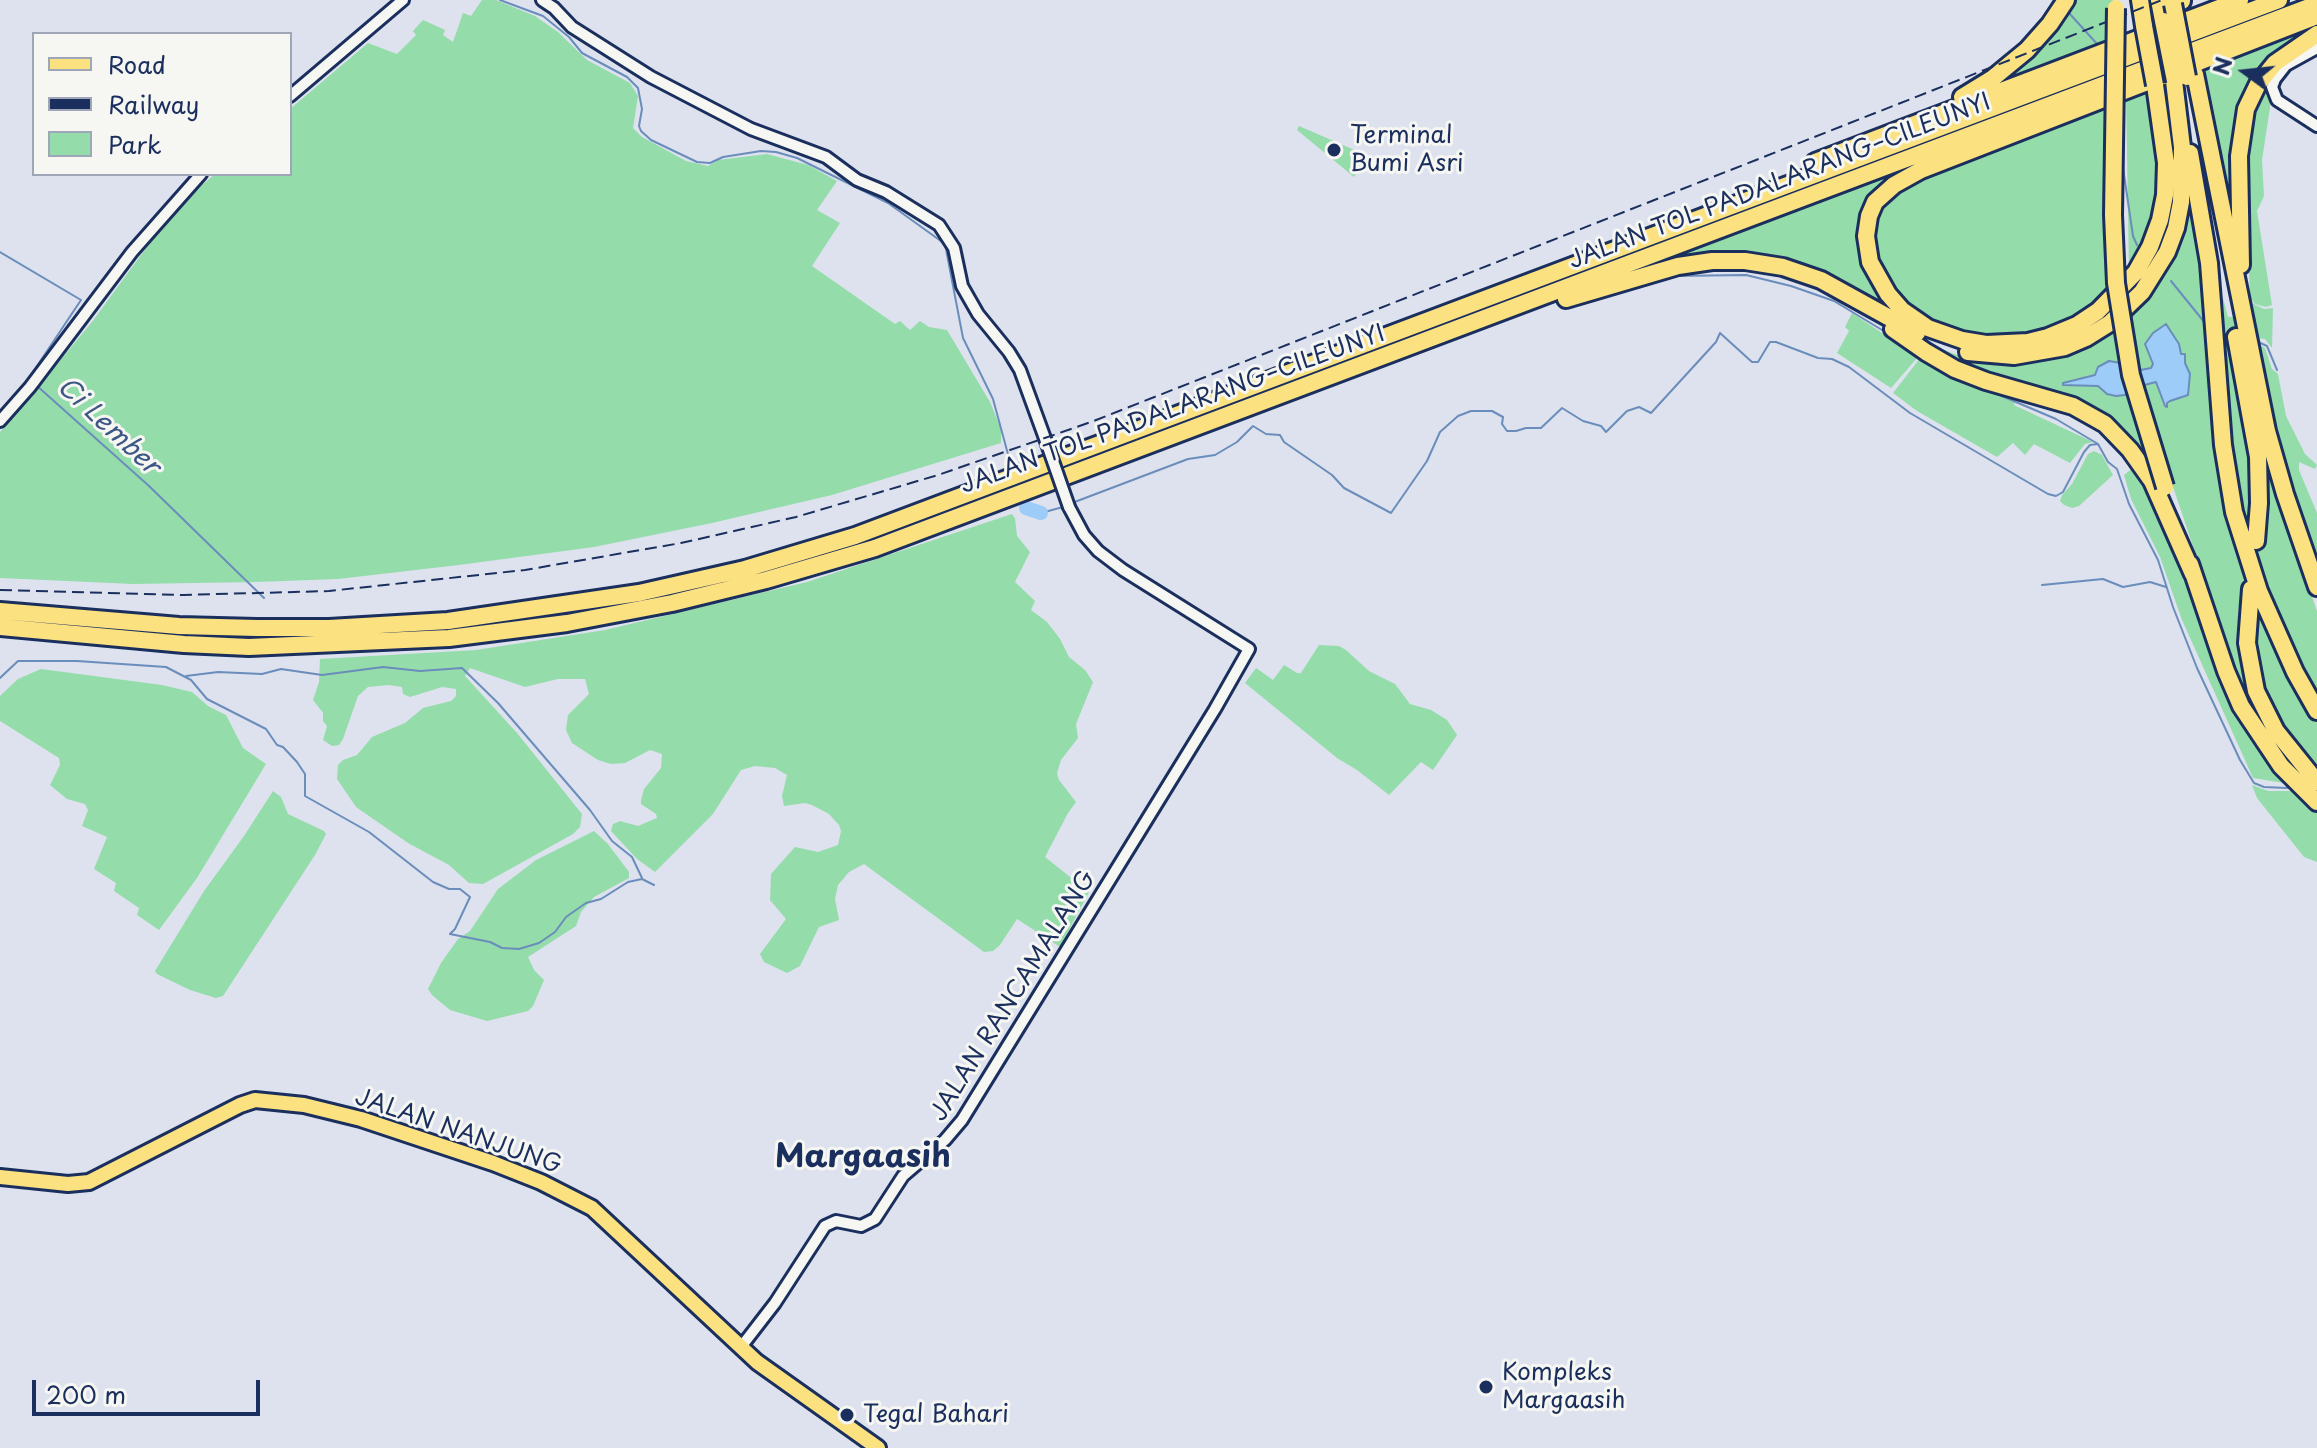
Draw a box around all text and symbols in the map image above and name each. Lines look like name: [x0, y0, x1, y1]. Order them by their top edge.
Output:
legend: [32, 32, 292, 176]
north arrow: [2205, 32, 2285, 112]
text: Road: [108, 46, 166, 82]
text: N: [2203, 53, 2240, 78]
text: Railway: [108, 86, 199, 122]
street label: JALAN TOL PADALARANG–CILEUNYI: [1565, 88, 1995, 276]
place label: Terminal Bumi Asri: [1350, 122, 1464, 178]
text: Park: [108, 126, 162, 162]
marker: Terminal Bumi Asri: [1325, 141, 1343, 159]
street label: JALAN TOL PADALARANG–CILEUNYI: [957, 319, 1389, 501]
water label: Ci Lember: [50, 372, 166, 482]
street label: JALAN RANCAMALANG: [925, 865, 1103, 1127]
street label: JALAN NANJUNG: [351, 1083, 565, 1181]
district label: Margaasih: [775, 1139, 951, 1177]
place label: Kompleks Margaasih: [1502, 1359, 1625, 1415]
scale bar: [36, 1364, 264, 1414]
text: 200 m: [46, 1376, 126, 1412]
marker: Kompleks Margaasih: [1477, 1378, 1495, 1396]
place label: Tegal Bahari: [863, 1401, 1009, 1429]
marker: Tegal Bahari: [838, 1406, 856, 1424]

